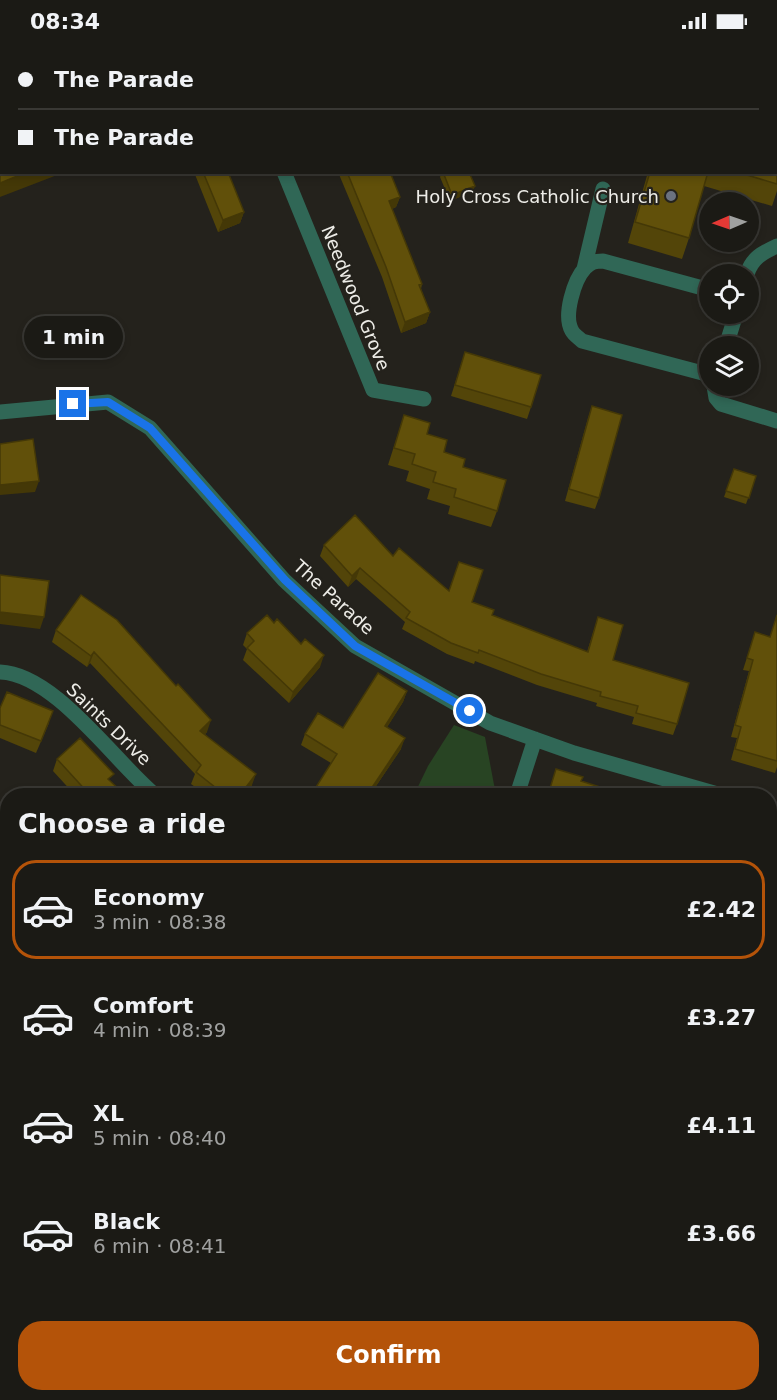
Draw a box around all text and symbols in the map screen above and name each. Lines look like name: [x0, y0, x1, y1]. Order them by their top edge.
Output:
text: 08:34: [30, 9, 100, 34]
text: The Parade: [54, 67, 194, 92]
text: The Parade: [54, 125, 194, 150]
place label: Holy Cross Catholic Church: [416, 186, 659, 207]
marker: Holy Cross Catholic Church: [664, 189, 678, 203]
north arrow: [699, 192, 759, 252]
map controls: [699, 192, 759, 396]
street label: Needwood Grove: [317, 222, 395, 374]
button: locate: [699, 264, 759, 324]
callout: 1 min: [23, 317, 122, 359]
text: 1 min: [42, 325, 105, 349]
button: layers: [699, 336, 759, 396]
route end: [59, 390, 86, 417]
street label: The Parade: [289, 555, 379, 639]
street label: Saints Drive: [62, 679, 156, 769]
route start: [456, 697, 483, 724]
text: Choose a ride: [18, 808, 226, 839]
icon: car: [21, 883, 75, 937]
text: Economy: [93, 885, 204, 910]
text: £2.42: [686, 897, 756, 922]
text: 3 min · 08:38: [93, 910, 227, 934]
icon: car: [21, 991, 75, 1045]
text: Comfort: [93, 993, 193, 1018]
text: £3.27: [686, 1005, 756, 1030]
text: 4 min · 08:39: [93, 1018, 227, 1042]
icon: car: [21, 1099, 75, 1153]
text: XL: [93, 1101, 124, 1126]
text: £4.11: [686, 1113, 756, 1138]
text: 5 min · 08:40: [93, 1126, 227, 1150]
icon: car: [21, 1207, 75, 1261]
text: Black: [93, 1209, 160, 1234]
text: £3.66: [686, 1221, 756, 1246]
text: 6 min · 08:41: [93, 1234, 227, 1258]
button: Confirm: [18, 1321, 759, 1390]

